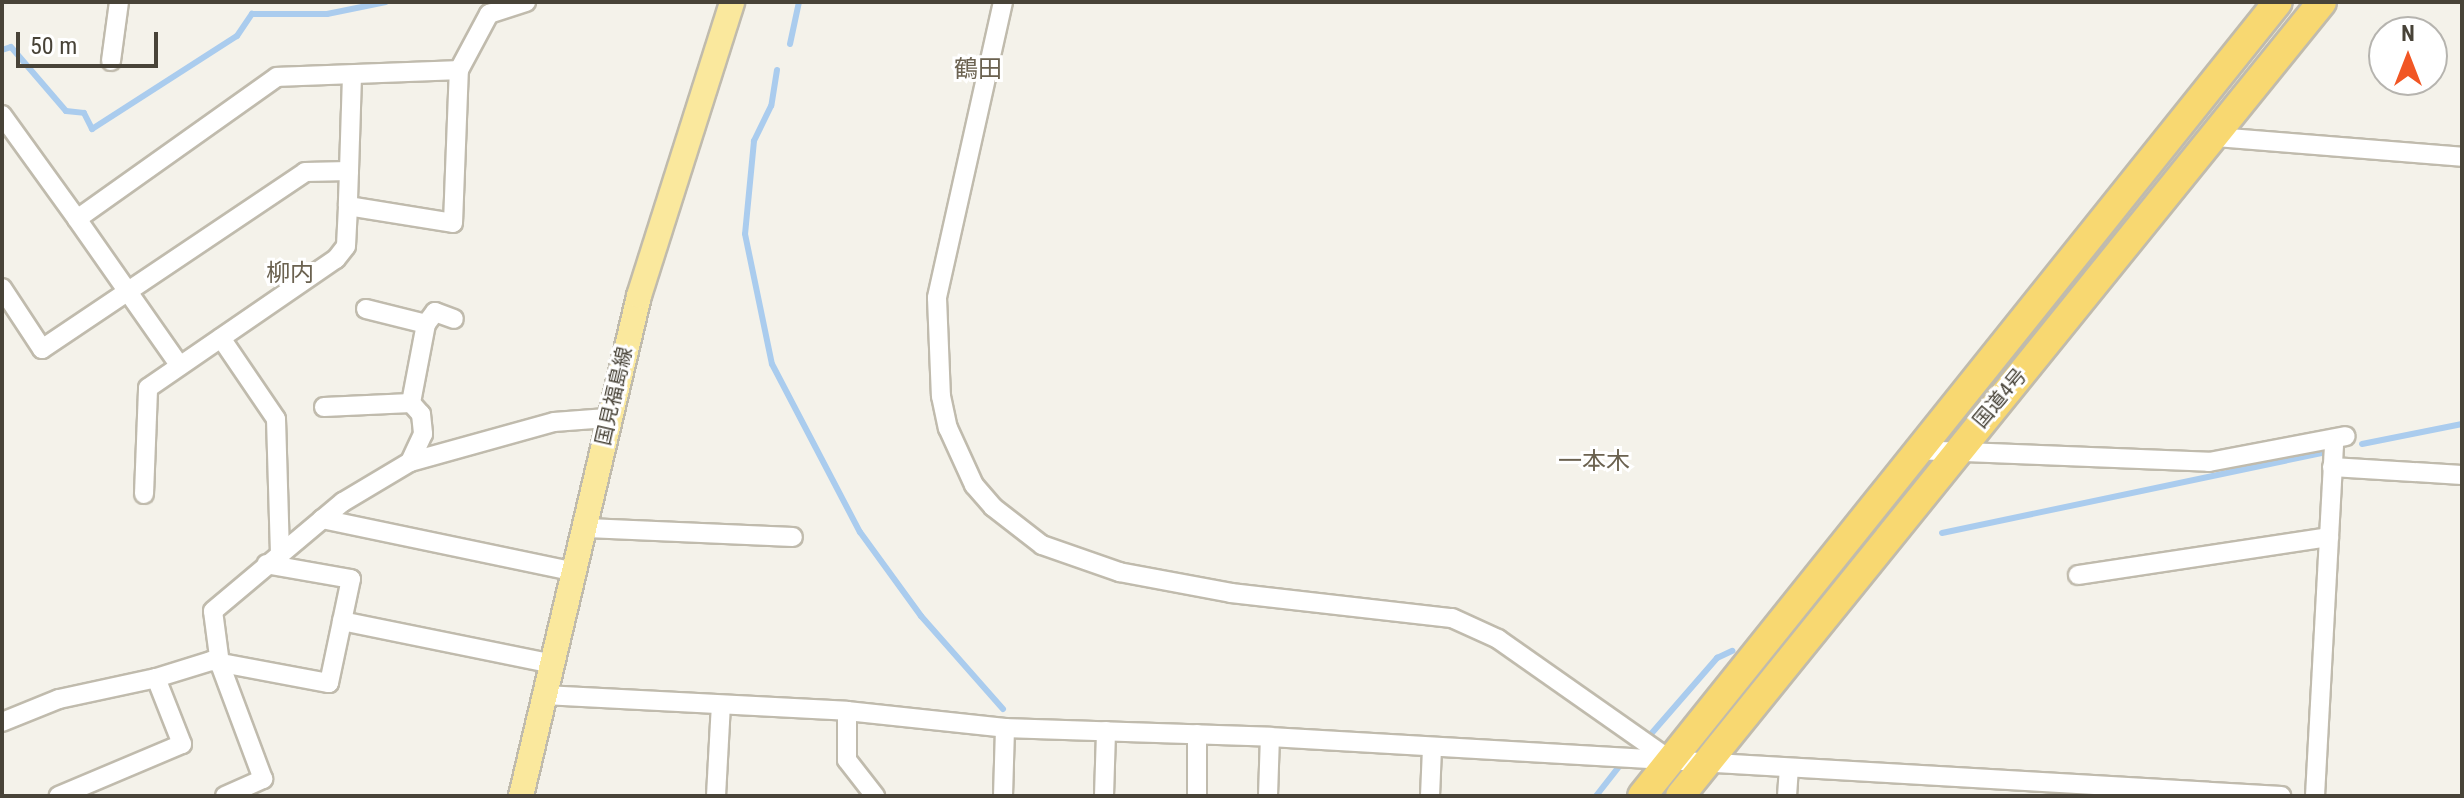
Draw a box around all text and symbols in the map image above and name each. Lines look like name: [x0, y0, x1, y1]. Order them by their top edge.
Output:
scale bar: [20, 16, 162, 66]
north arrow: [2368, 16, 2448, 96]
text: N: [2401, 21, 2415, 46]
text: 50 m: [30, 32, 77, 60]
district label: 鶴田: [954, 56, 1002, 84]
district label: 柳内: [266, 260, 314, 288]
street label: 国見福島線: [591, 345, 637, 447]
street label: 国道4号: [1968, 364, 2032, 432]
district label: 一本木: [1558, 448, 1630, 476]

